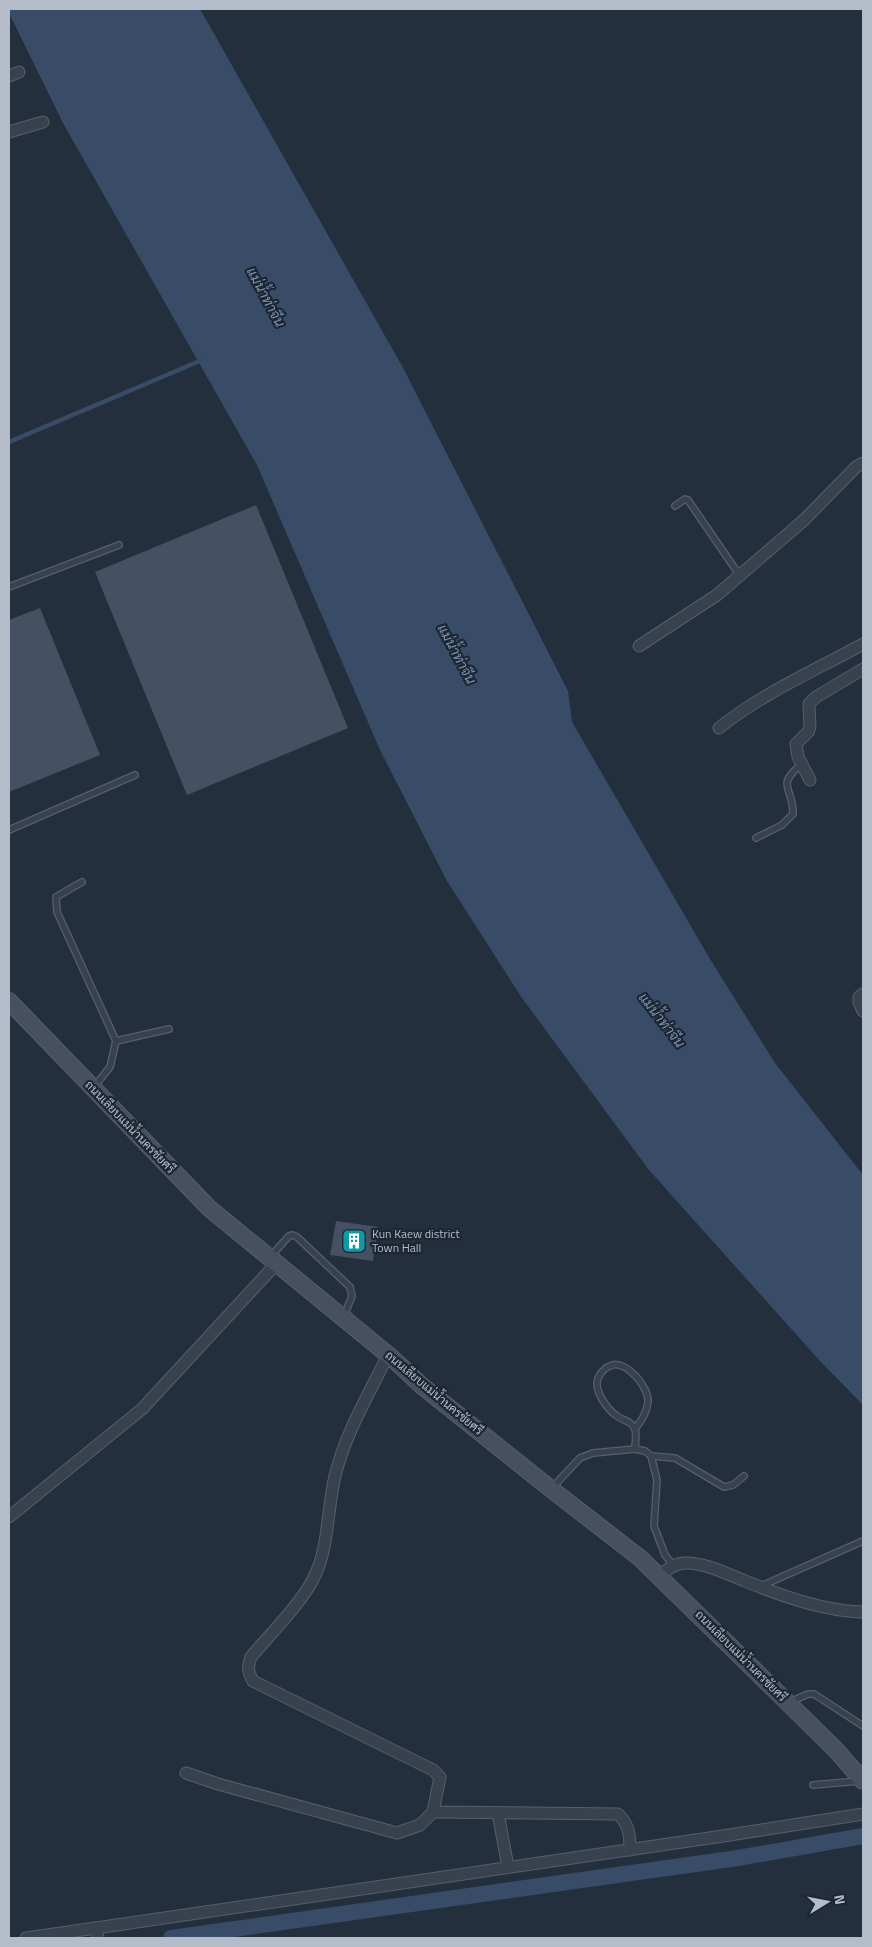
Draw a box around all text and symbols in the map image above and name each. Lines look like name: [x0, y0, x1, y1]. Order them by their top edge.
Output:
water label: แม่น้ำท่าจีน: [242, 263, 292, 331]
water label: แม่น้ำท่าจีน: [433, 620, 483, 688]
water label: แม่น้ำท่าจีน: [634, 987, 692, 1052]
street label: ถนนเลียบแม่น้ำนครชัยศรี: [81, 1075, 181, 1178]
place label: Kun Kaew district Town Hall: [372, 1224, 461, 1257]
building icon: Kun Kaew district Town Hall: [341, 1228, 367, 1254]
street label: ถนนเลียบแม่น้ำนครชัยศรี: [381, 1345, 488, 1440]
street label: ถนนเลียบแม่น้ำนครชัยศรี: [691, 1605, 792, 1706]
north arrow: [802, 1877, 852, 1927]
text: N: [829, 1893, 851, 1906]

